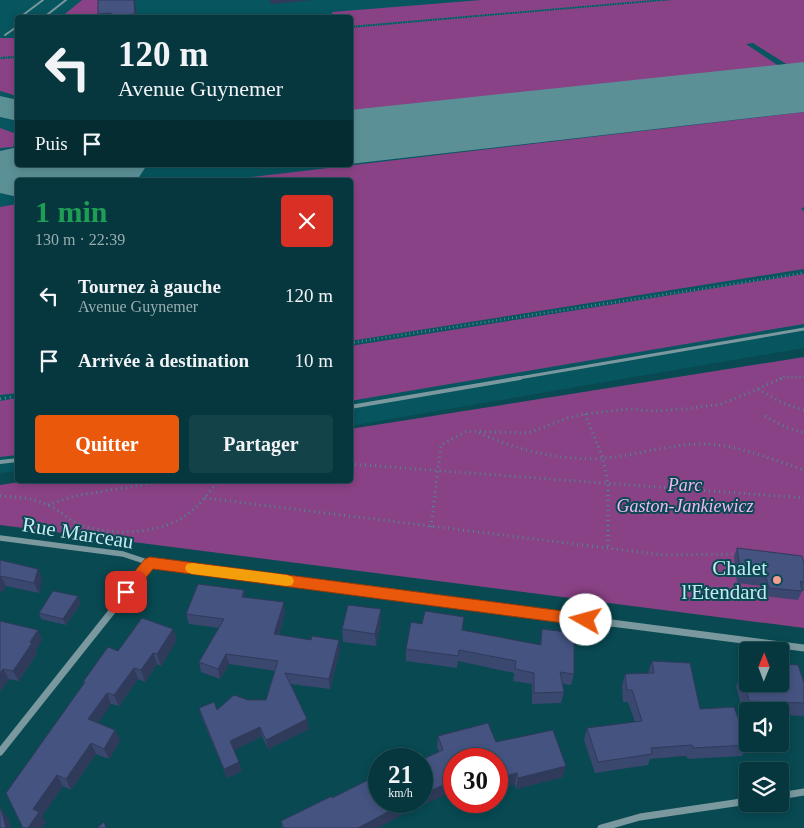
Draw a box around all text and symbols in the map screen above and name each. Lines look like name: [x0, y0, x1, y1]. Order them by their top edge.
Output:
icon: left: [35, 35, 100, 100]
text: 120 m: [118, 35, 208, 74]
text: Avenue Guynemer: [118, 76, 283, 101]
icon: arrive: [78, 130, 106, 158]
text: Puis: [35, 133, 68, 154]
text: 1 min: [35, 195, 108, 228]
button: close: [281, 195, 333, 247]
text: 130 m · 22:39: [35, 231, 125, 248]
text: Tournez à gauche: [78, 276, 221, 297]
icon: left: [35, 282, 63, 310]
text: 120 m: [285, 285, 333, 306]
text: Avenue Guynemer: [78, 298, 198, 315]
icon: arrive: [35, 347, 63, 375]
text: Arrivée à destination: [78, 350, 249, 371]
text: 10 m: [294, 350, 333, 371]
button: Quitter: [35, 415, 179, 473]
button: Partager: [189, 415, 333, 473]
park label: Parc Gaston-Jankiewicz: [617, 475, 753, 516]
street label: Rue Marceau: [21, 512, 136, 554]
place label: Chalet l'Etendard: [682, 556, 767, 604]
pin: [105, 571, 147, 613]
marker: Chalet l'Etendard: [771, 574, 783, 586]
icon: arrive: [112, 578, 140, 606]
position arrow: [559, 593, 611, 645]
north arrow: [739, 642, 789, 692]
map controls: [739, 642, 789, 812]
button: sound: [739, 702, 789, 752]
speed limit sign: 30: [443, 748, 508, 813]
text: 21: [388, 761, 413, 788]
button: layers: [739, 762, 789, 812]
text: km/h: [388, 786, 413, 800]

